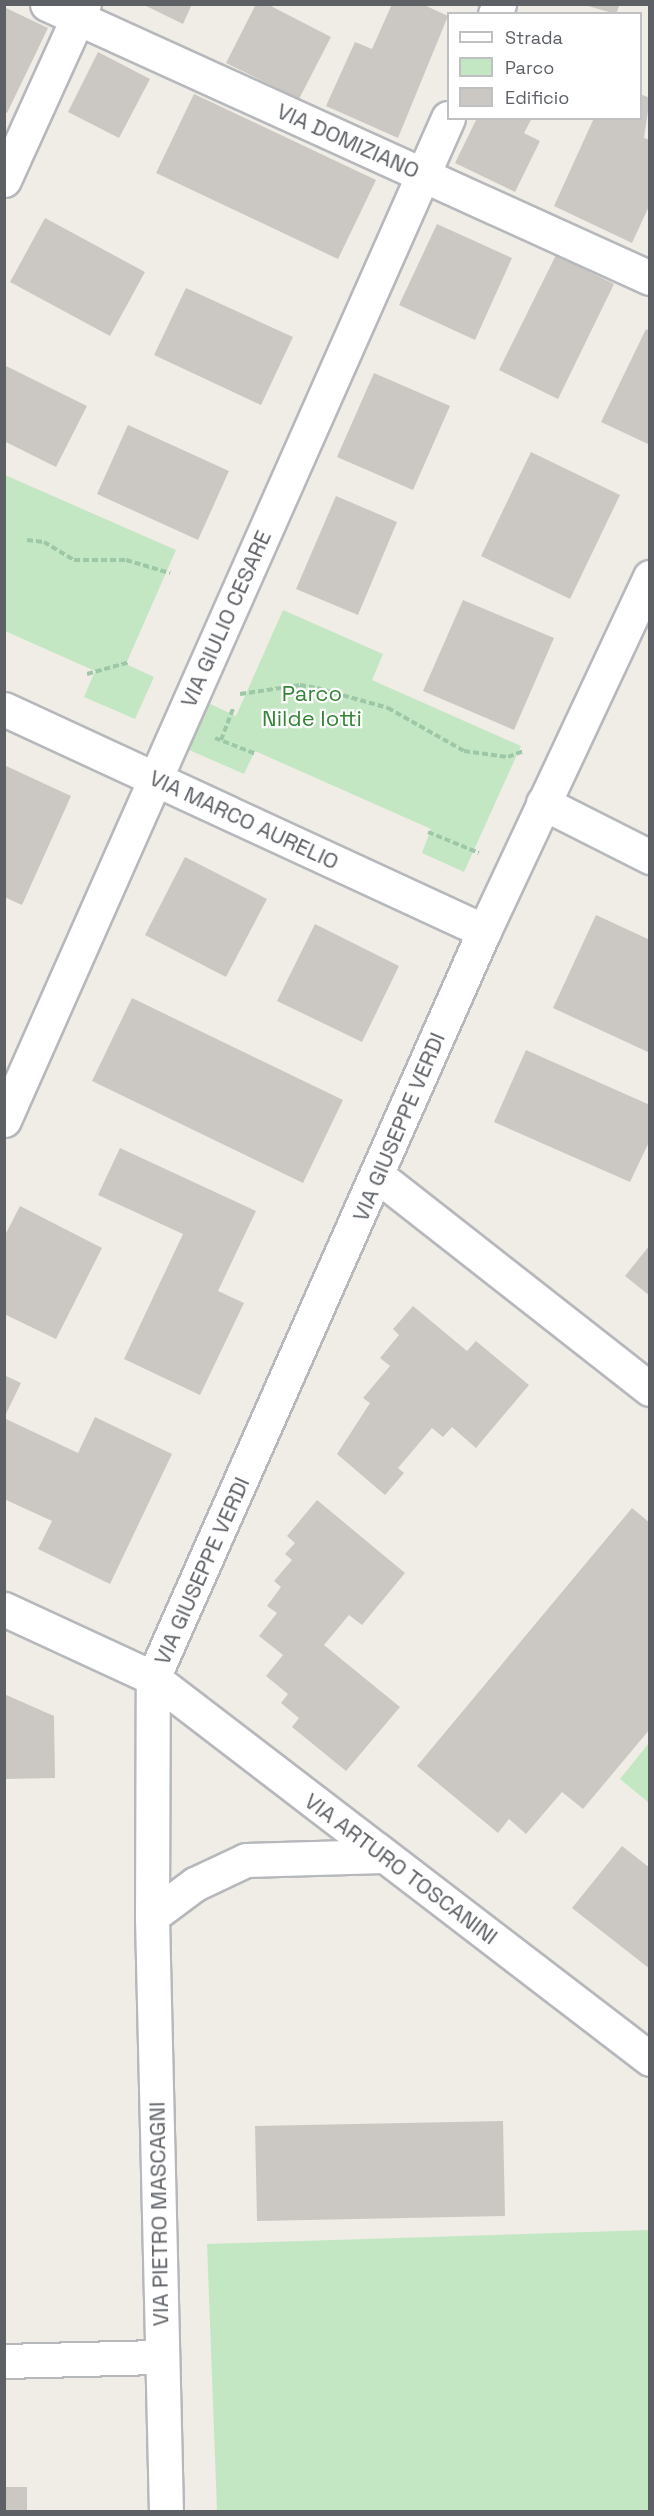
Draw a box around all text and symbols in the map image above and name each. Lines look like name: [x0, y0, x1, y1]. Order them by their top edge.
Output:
legend: [447, 12, 642, 120]
text: Strada: [505, 26, 563, 49]
text: Parco: [505, 56, 554, 79]
text: Edificio: [505, 86, 569, 109]
street label: VIA DOMIZIANO: [273, 98, 423, 184]
street label: VIA GIULIO CESARE: [175, 526, 277, 712]
park label: Parco Nilde Iotti: [262, 680, 362, 732]
street label: VIA MARCO AURELIO: [145, 764, 343, 876]
street label: VIA GIUSEPPE VERDI: [347, 1028, 451, 1226]
street label: VIA GIUSEPPE VERDI: [149, 1473, 255, 1669]
street label: VIA ARTURO TOSCANINI: [299, 1787, 503, 1951]
street label: VIA PIETRO MASCAGNI: [144, 2101, 174, 2327]

